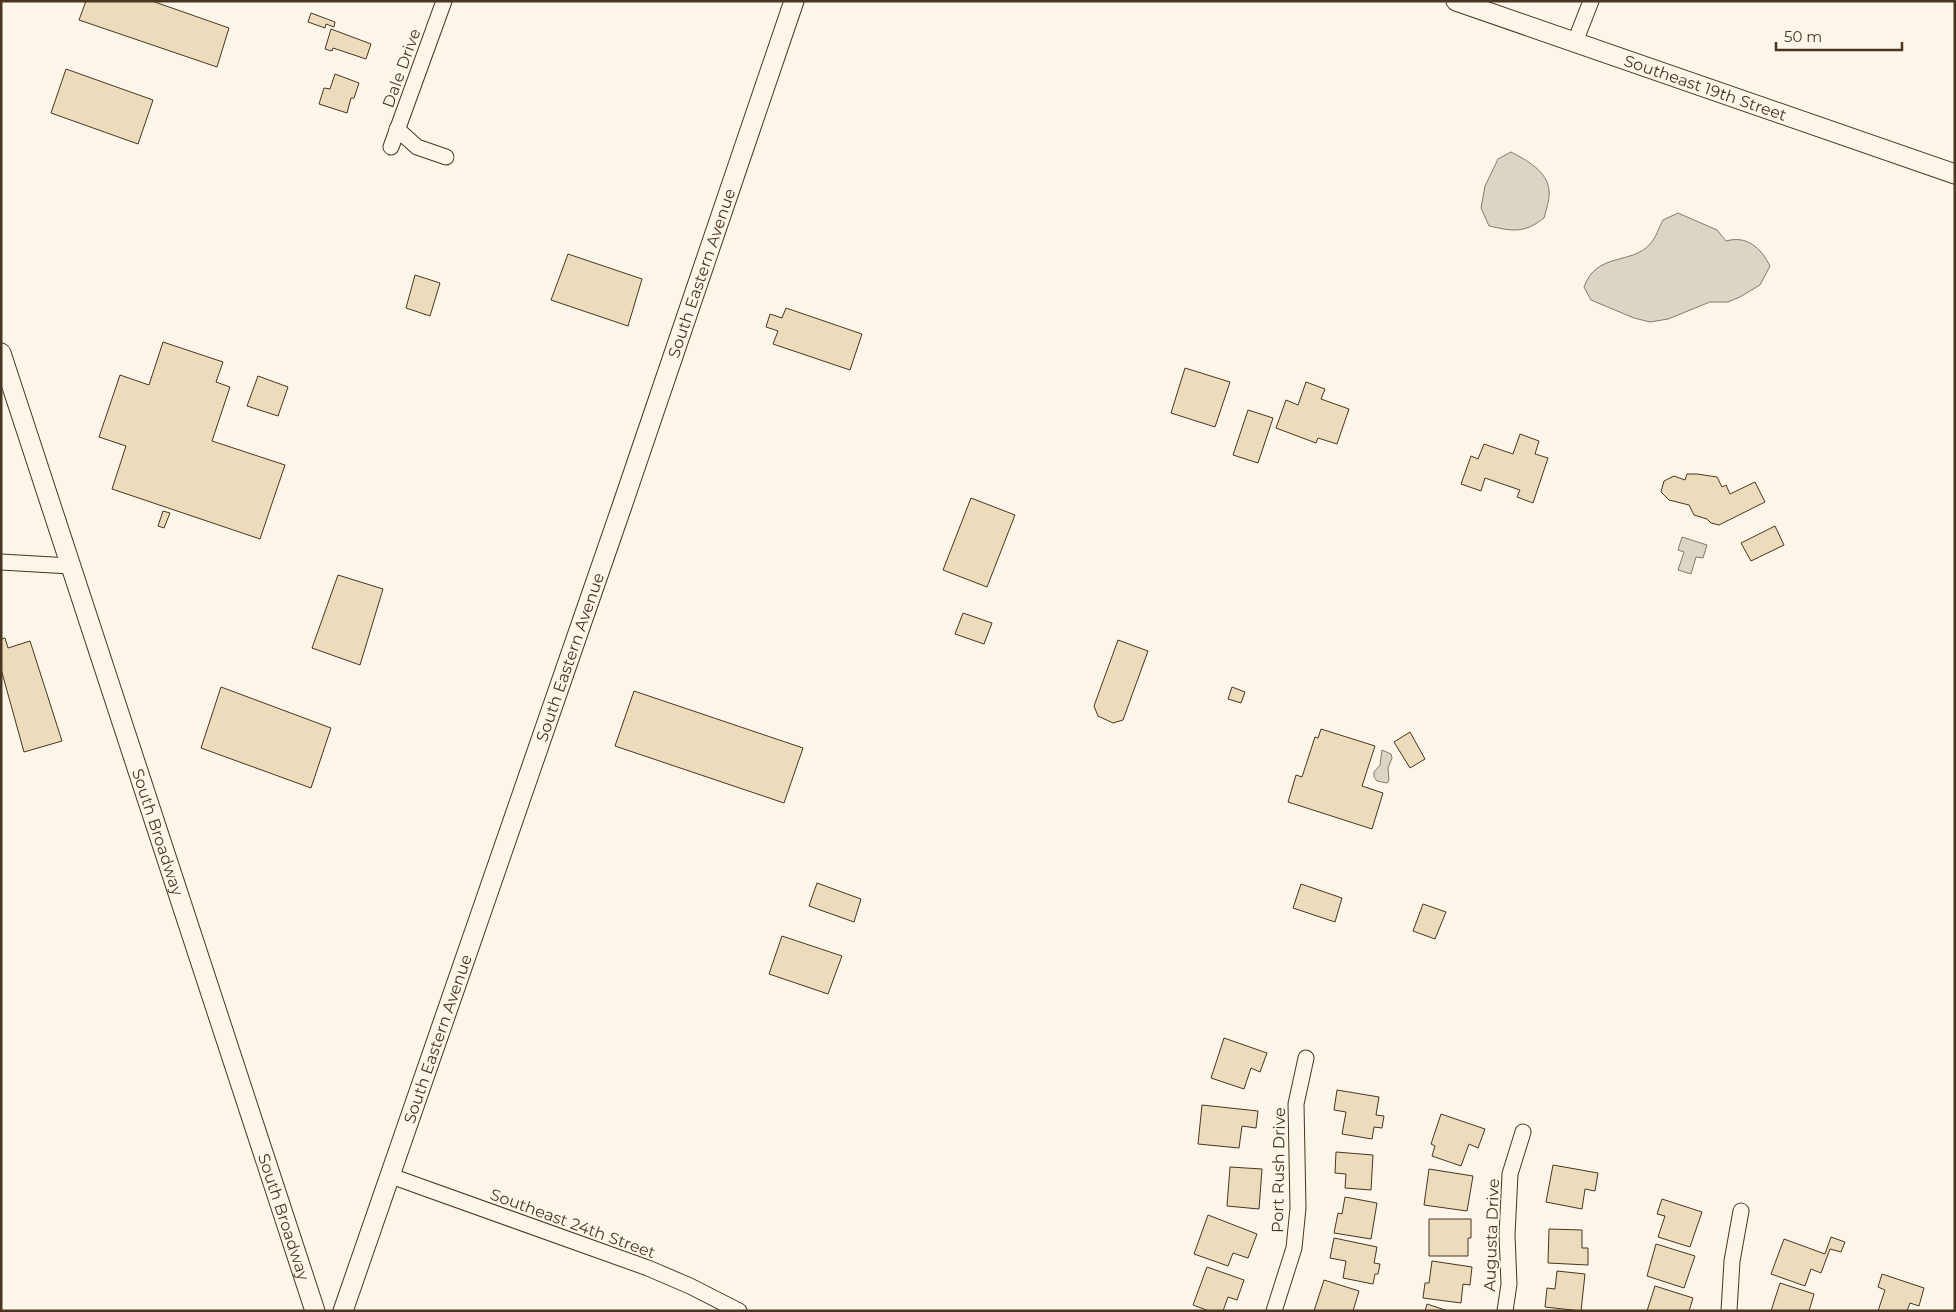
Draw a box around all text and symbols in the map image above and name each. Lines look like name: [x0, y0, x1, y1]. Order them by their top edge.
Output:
scale bar: [1776, 20, 1902, 52]
street label: Dale Drive: [378, 26, 425, 110]
text: 50 m: [1784, 27, 1822, 46]
street label: Southeast 19th Street: [1621, 51, 1790, 125]
street label: South Eastern Avenue: [664, 186, 739, 360]
street label: South Eastern Avenue: [532, 570, 608, 744]
street label: South Broadway: [128, 766, 187, 898]
street label: South Eastern Avenue: [400, 952, 476, 1126]
street label: Port Rush Drive: [1268, 1107, 1289, 1233]
street label: South Broadway: [254, 1151, 313, 1283]
street label: Augusta Drive: [1480, 1178, 1503, 1292]
street label: Southeast 24th Street: [488, 1185, 659, 1262]

